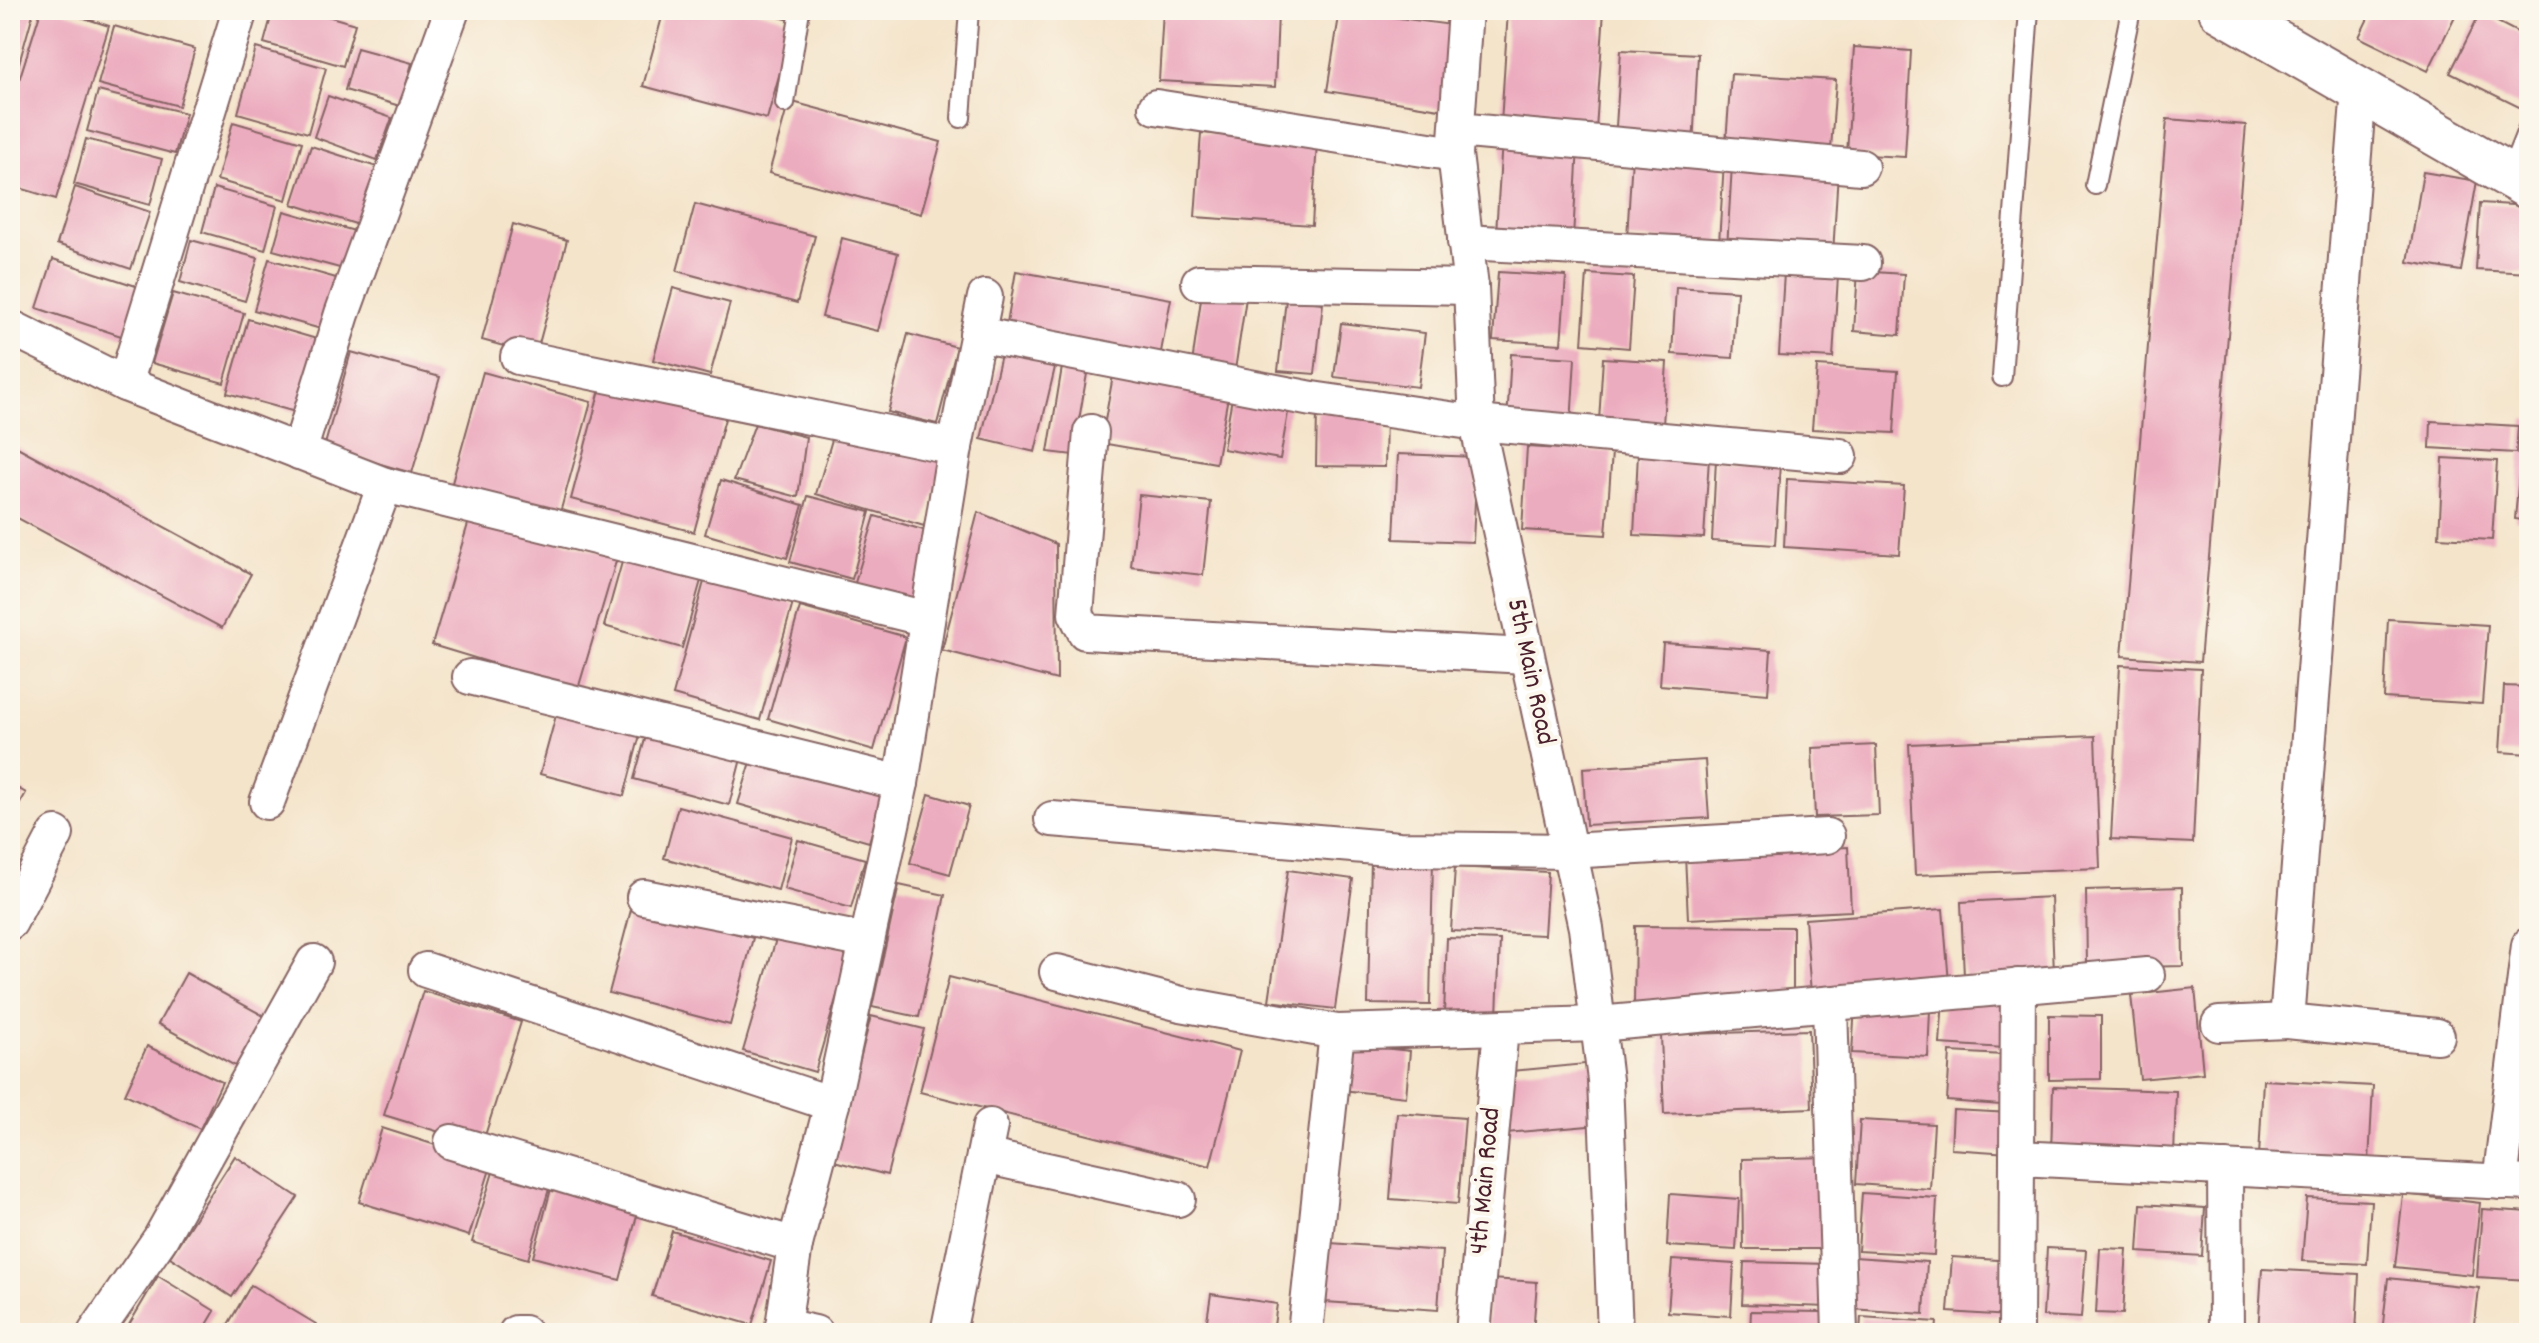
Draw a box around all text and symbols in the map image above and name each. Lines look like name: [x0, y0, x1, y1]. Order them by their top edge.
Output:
street label: 5th Main Road: [1494, 595, 1564, 749]
street label: 4th Main Road: [1461, 1106, 1513, 1256]

